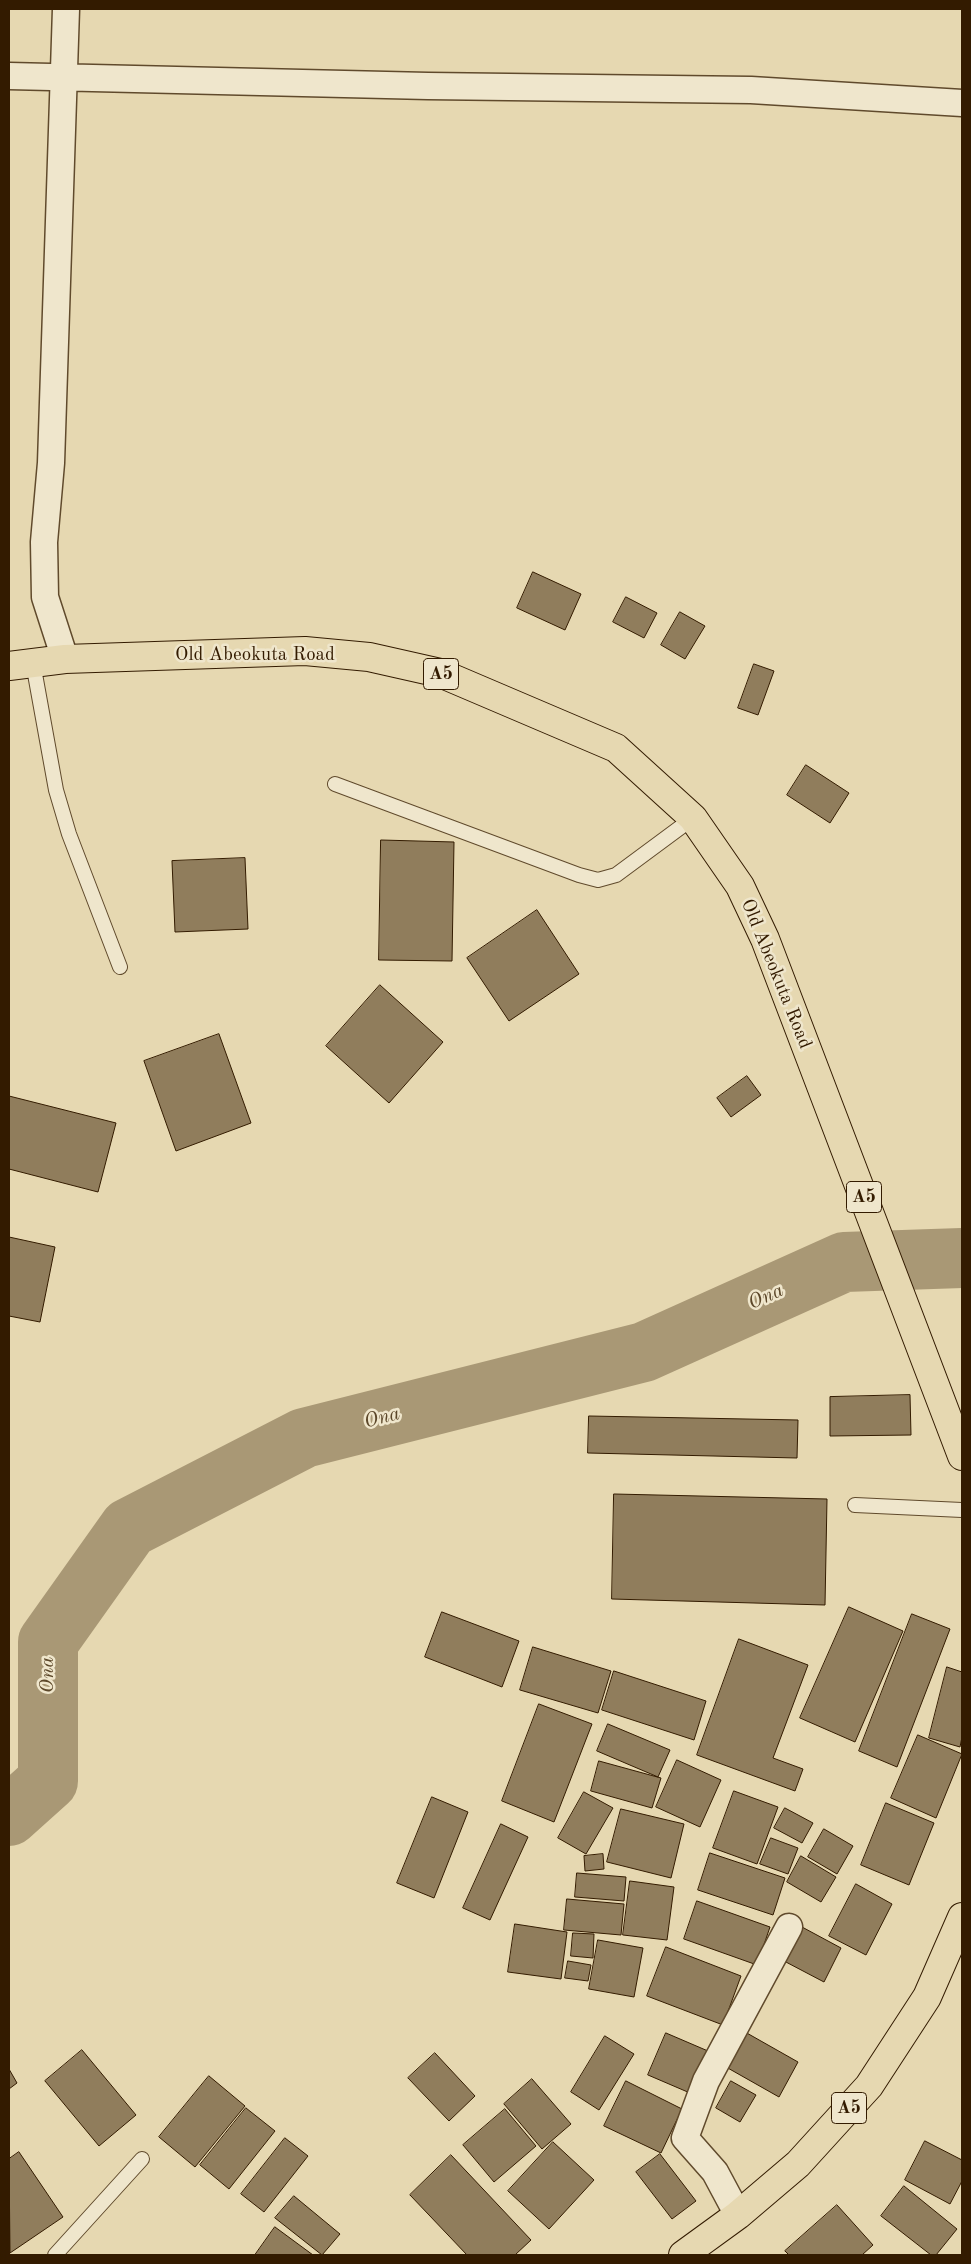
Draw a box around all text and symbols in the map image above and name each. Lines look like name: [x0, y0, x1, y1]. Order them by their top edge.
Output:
street label: Old Abeokuta Road: [175, 644, 335, 666]
road number: A5: [424, 659, 458, 690]
street label: Old Abeokuta Road: [736, 896, 816, 1052]
road number: A5: [846, 1182, 882, 1212]
water label: Ona: [745, 1279, 787, 1315]
water label: Ona: [361, 1402, 403, 1434]
water label: Ona: [36, 1657, 60, 1693]
road number: A5: [832, 2092, 866, 2124]

